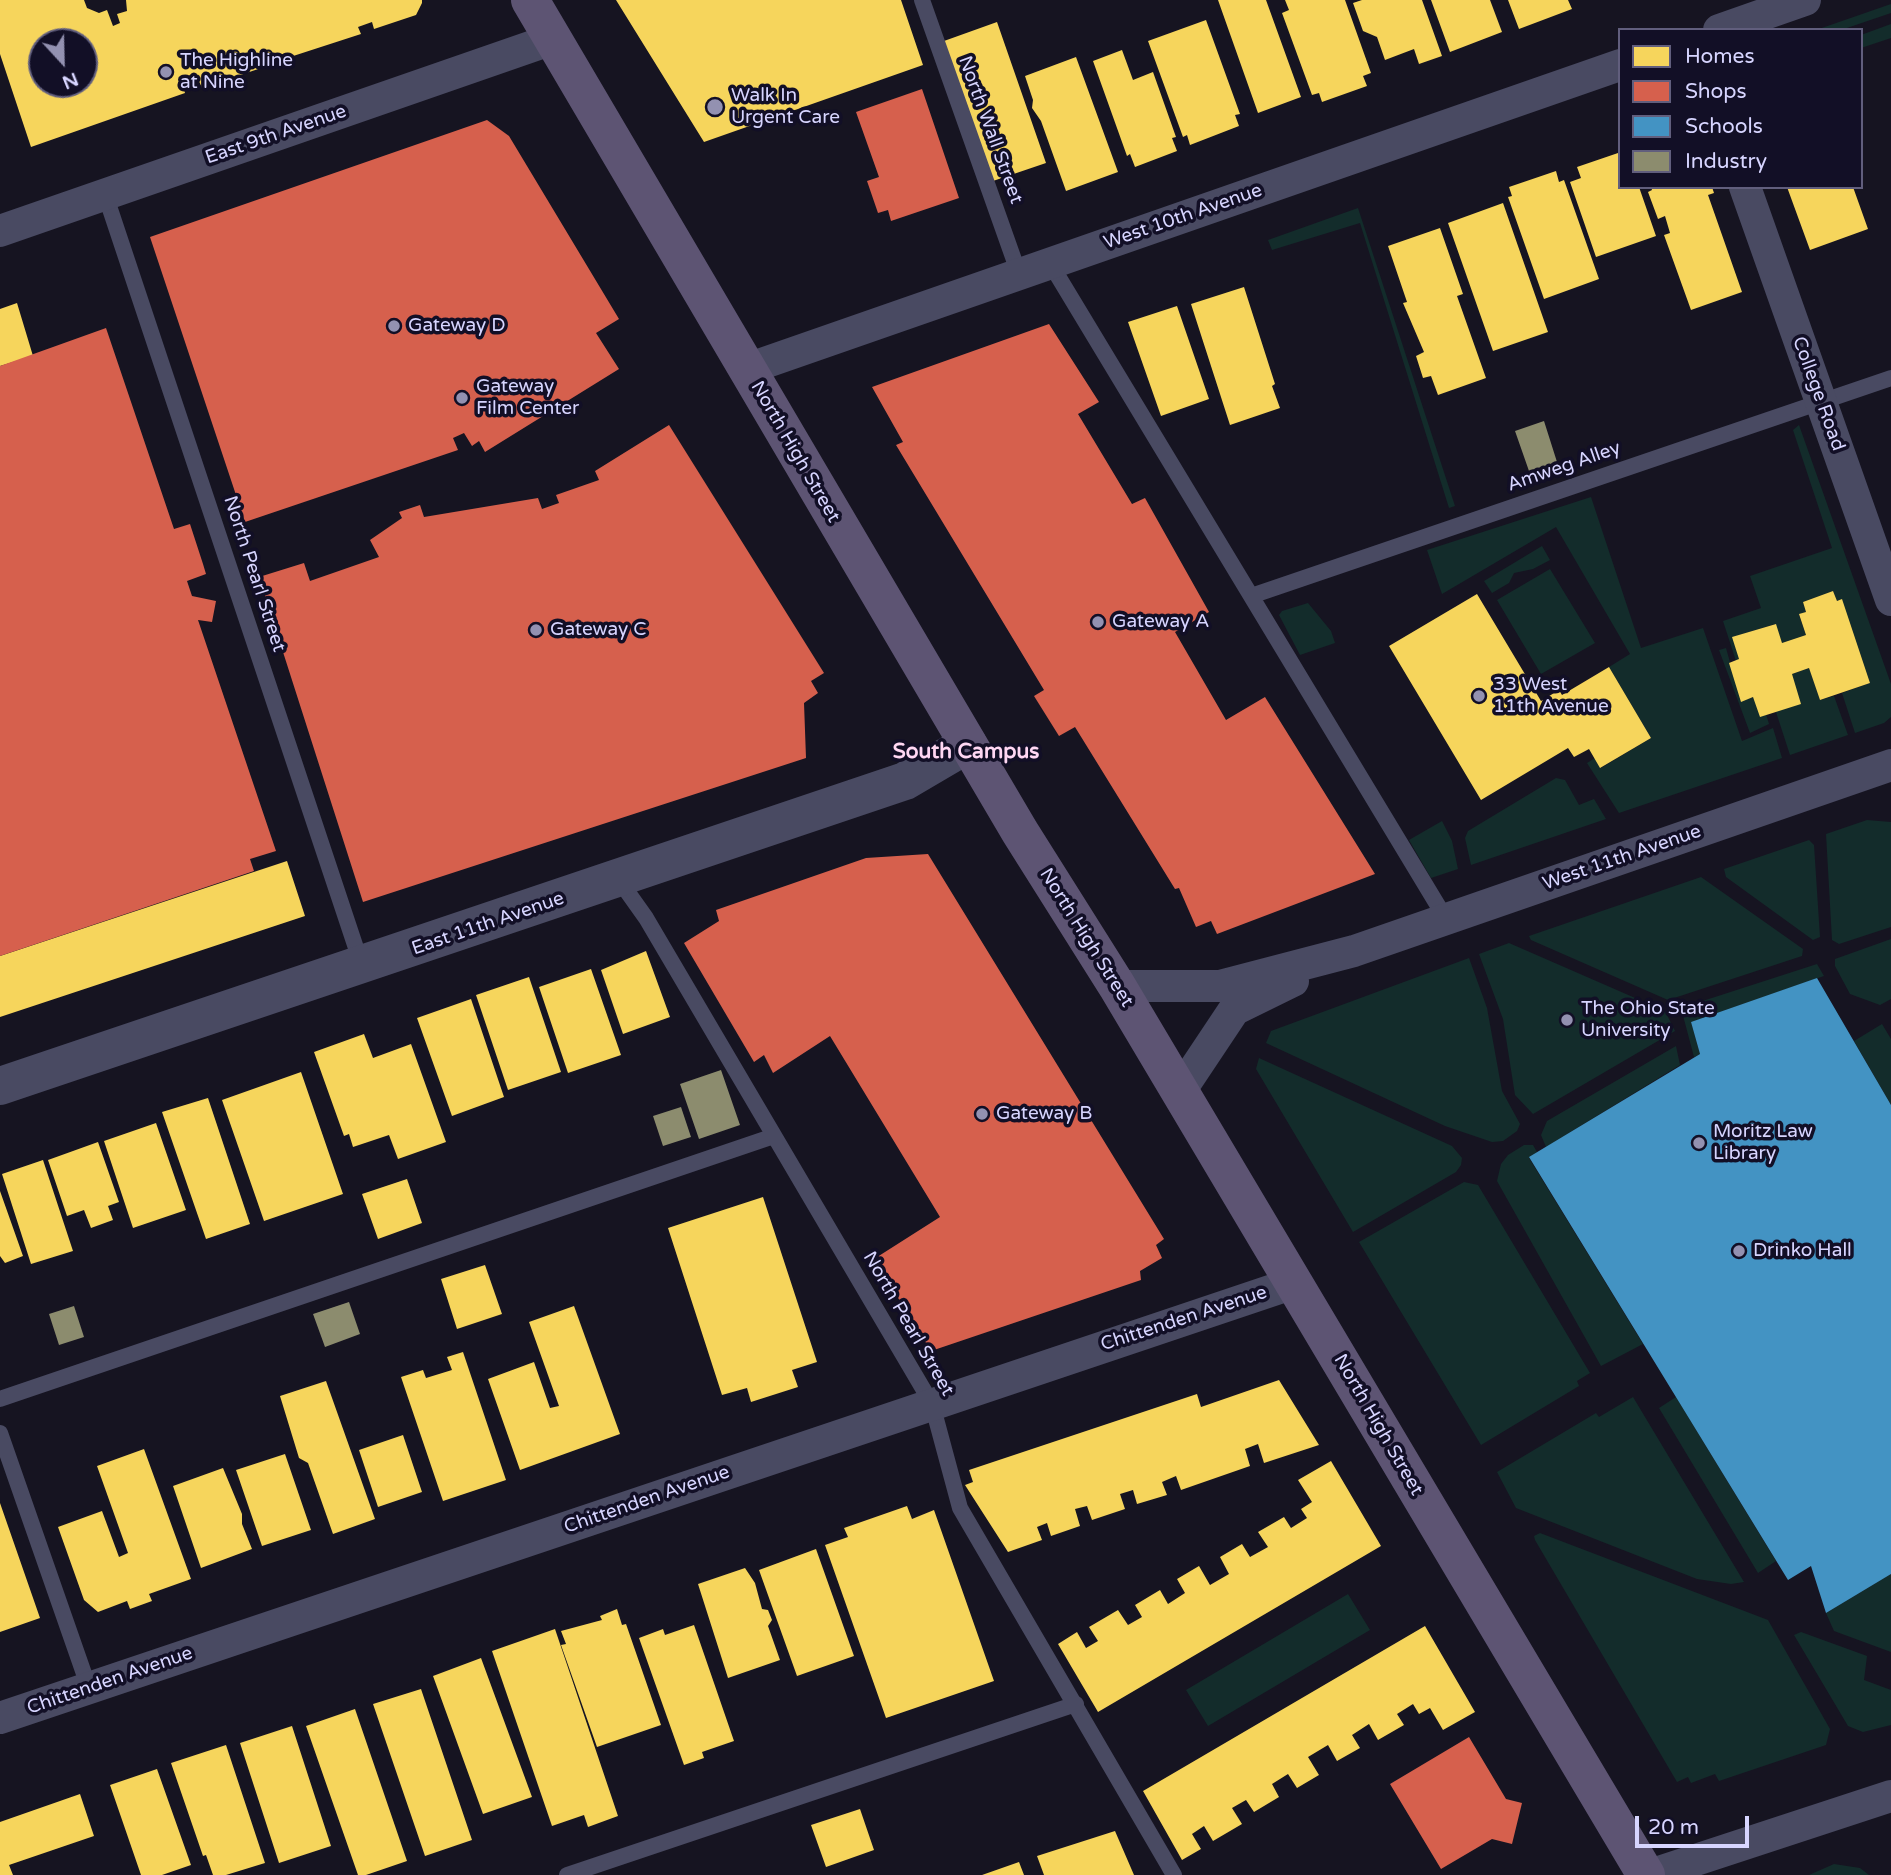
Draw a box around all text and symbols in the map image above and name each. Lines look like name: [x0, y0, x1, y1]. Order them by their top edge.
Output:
north arrow: [28, 28, 98, 98]
legend: [1618, 28, 1863, 189]
text: Homes: [1685, 44, 1755, 69]
place label: The Highline at Nine: [180, 50, 293, 94]
street label: North Wall Street: [953, 53, 1027, 207]
marker: The Highline at Nine: [158, 64, 174, 80]
text: N: [59, 68, 81, 94]
text: Shops: [1685, 79, 1747, 104]
place label: Walk In Urgent Care: [731, 85, 840, 129]
marker: Walk In Urgent Care: [705, 97, 725, 117]
street label: East 9th Avenue: [203, 100, 349, 170]
text: Schools: [1685, 114, 1763, 139]
text: Industry: [1685, 149, 1767, 174]
street label: West 10th Avenue: [1101, 179, 1265, 255]
place label: Gateway D: [408, 315, 505, 337]
marker: Gateway D: [386, 318, 402, 334]
street label: College Road: [1787, 334, 1849, 454]
place label: Gateway Film Center: [476, 376, 579, 420]
street label: North High Street: [745, 377, 845, 527]
marker: Gateway Film Center: [454, 390, 470, 406]
street label: Amweg Alley: [1504, 437, 1624, 497]
street label: North Pearl Street: [218, 493, 290, 655]
place label: Gateway A: [1112, 611, 1209, 633]
marker: Gateway A: [1090, 614, 1106, 630]
place label: Gateway C: [550, 619, 646, 641]
marker: Gateway C: [528, 622, 544, 638]
place label: 33 West 11th Avenue: [1493, 674, 1609, 718]
marker: 33 West 11th Avenue: [1471, 688, 1487, 704]
district label: South Campus: [893, 739, 1039, 765]
street label: West 11th Avenue: [1540, 820, 1704, 896]
street label: North High Street: [1034, 864, 1138, 1012]
street label: East 11th Avenue: [409, 887, 567, 961]
place label: The Ohio State University: [1581, 998, 1715, 1042]
marker: The Ohio State University: [1559, 1012, 1575, 1028]
place label: Gateway B: [996, 1103, 1092, 1125]
marker: Gateway B: [974, 1106, 990, 1122]
place label: Moritz Law Library: [1713, 1121, 1813, 1165]
marker: Moritz Law Library: [1691, 1135, 1707, 1151]
place label: Drinko Hall: [1753, 1240, 1852, 1262]
marker: Drinko Hall: [1731, 1243, 1747, 1259]
street label: North Pearl Street: [857, 1248, 959, 1400]
street label: Chittenden Avenue: [1098, 1281, 1270, 1357]
street label: North High Street: [1328, 1350, 1428, 1500]
street label: Chittenden Avenue: [561, 1461, 733, 1539]
street label: Chittenden Avenue: [24, 1642, 196, 1720]
scale bar: [1639, 1801, 1753, 1845]
text: 20 m: [1648, 1815, 1699, 1840]

